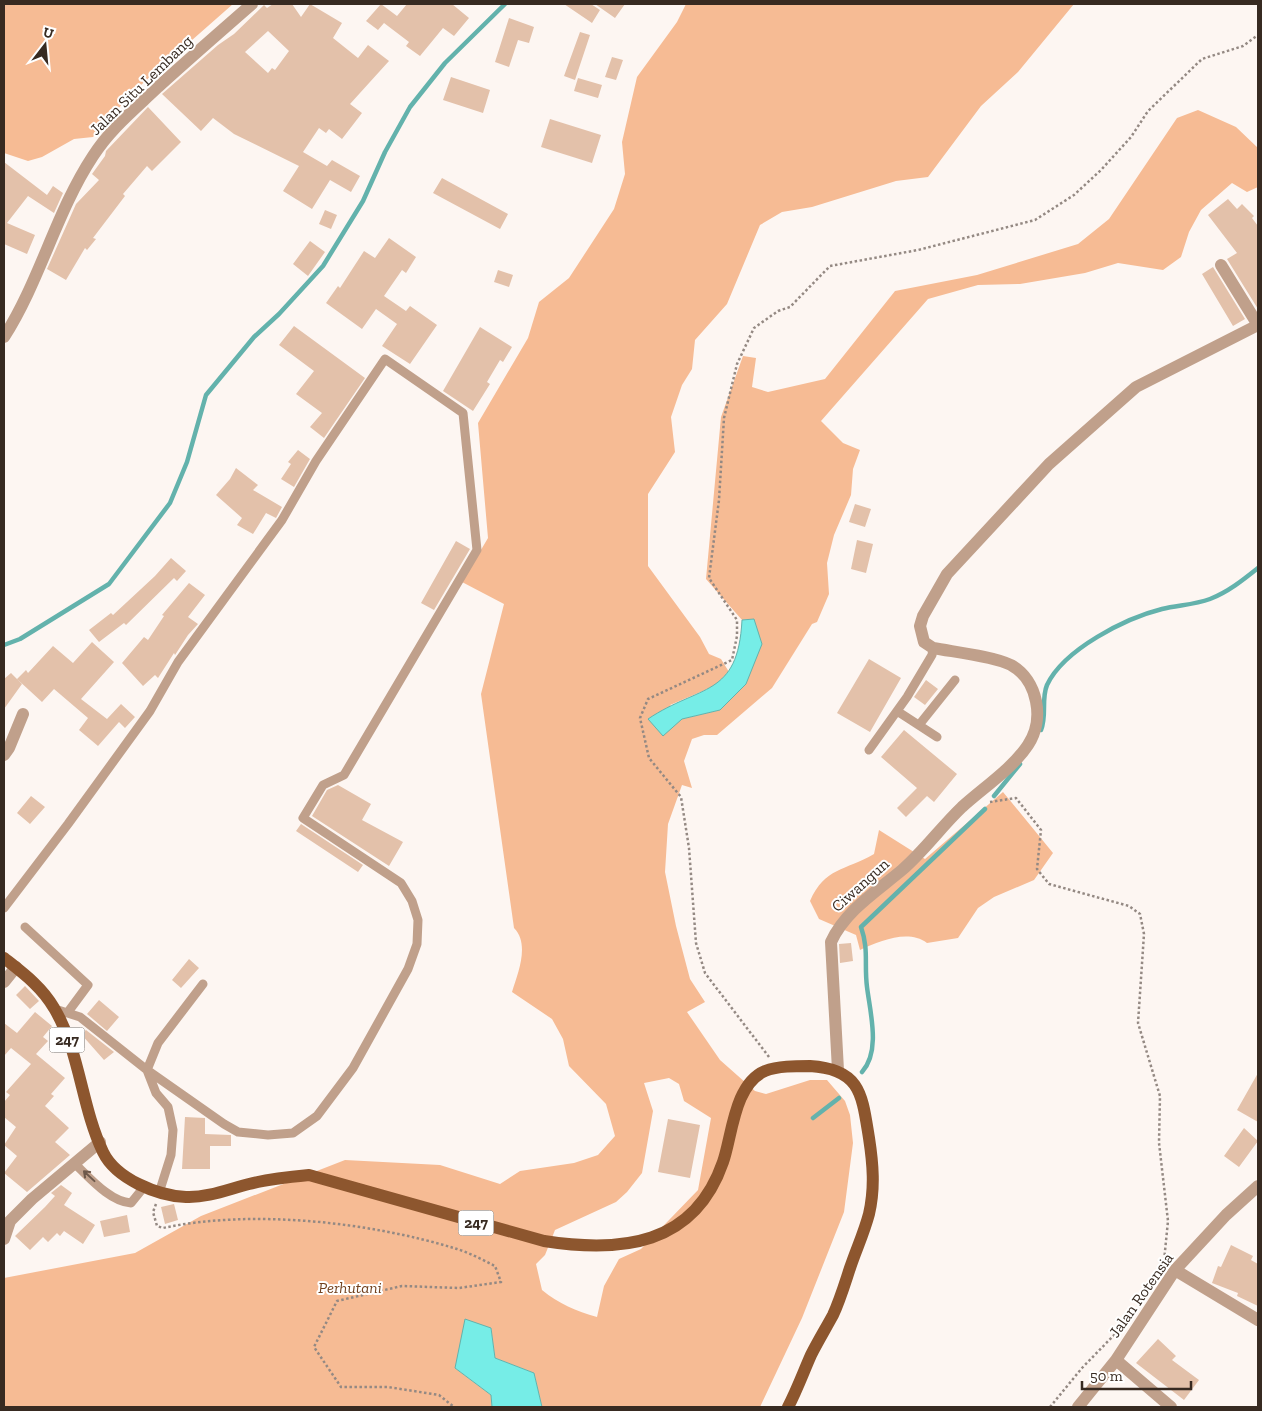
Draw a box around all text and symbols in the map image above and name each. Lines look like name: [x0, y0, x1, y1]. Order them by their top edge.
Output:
north arrow: [20, 20, 70, 70]
text: U: [41, 23, 56, 43]
street label: Jalan Situ Lembang: [86, 31, 196, 139]
street label: Ciwangun: [827, 854, 893, 916]
road number: 247: [50, 1028, 84, 1052]
one-way arrow: [82, 1170, 95, 1182]
road number: 247: [458, 1210, 494, 1236]
street label: Jalan Rotensia: [1105, 1249, 1177, 1341]
park label: Perhutani: [318, 1278, 382, 1297]
scale bar: [1082, 1358, 1191, 1390]
text: 50 m: [1090, 1367, 1123, 1385]

